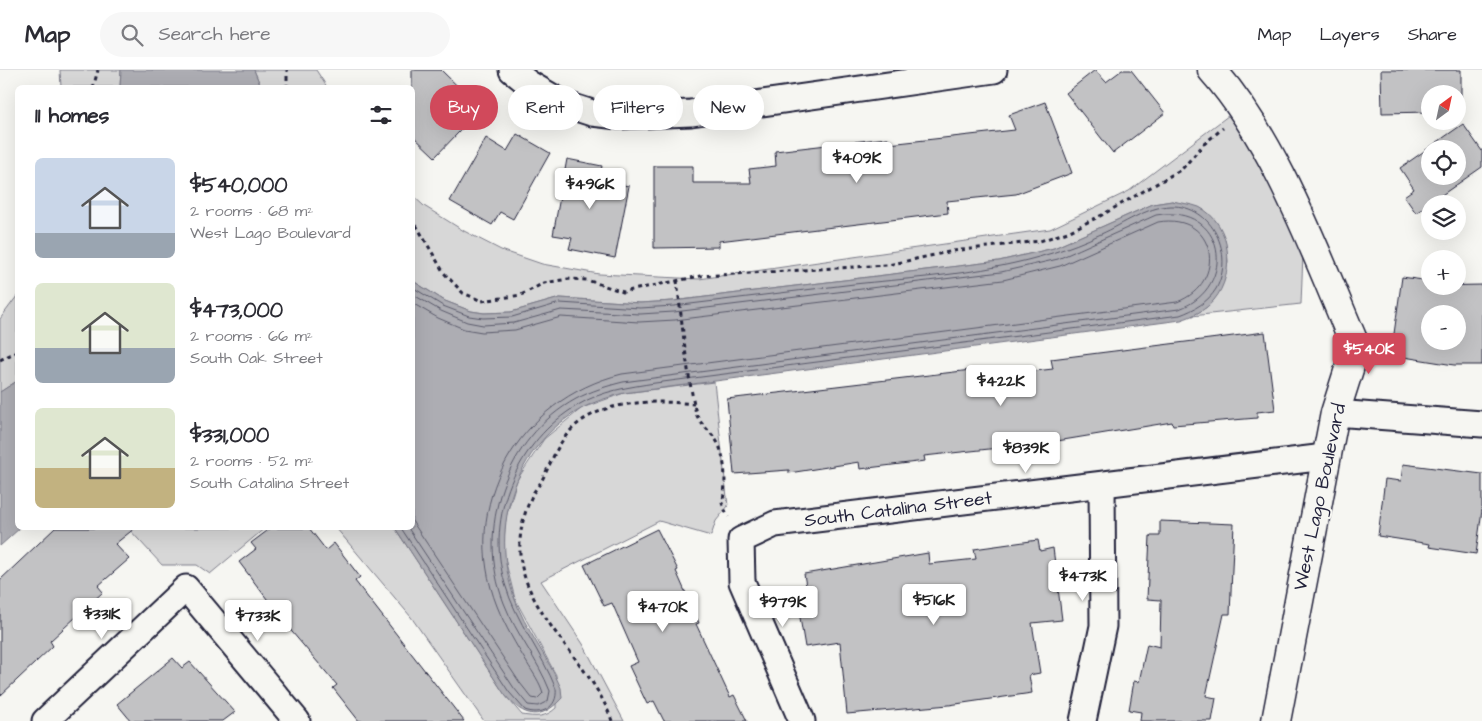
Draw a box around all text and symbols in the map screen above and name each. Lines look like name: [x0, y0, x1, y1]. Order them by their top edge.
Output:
search box: [100, 12, 450, 57]
text: Map: [25, 18, 70, 52]
icon: search: [118, 21, 146, 49]
text: Search here: [158, 21, 271, 48]
text: Map: [1257, 22, 1291, 47]
text: Layers: [1319, 22, 1380, 47]
text: Share: [1408, 22, 1457, 47]
chip: Buy: [430, 85, 498, 130]
chip: Rent: [508, 85, 583, 130]
chip: Filters: [593, 85, 683, 130]
chip: New: [693, 85, 764, 130]
north arrow: [1421, 85, 1466, 130]
map controls: [1421, 85, 1466, 350]
text: 11 homes: [35, 101, 109, 130]
icon: filters: [367, 101, 395, 129]
button: locate: [1421, 140, 1466, 185]
pin: $409K: [822, 142, 892, 184]
text: $409K: [833, 147, 881, 169]
pin: $496K: [555, 168, 625, 210]
text: $540,000: [190, 171, 288, 200]
text: $496K: [566, 173, 614, 195]
icon: home: [75, 178, 135, 238]
button: layers: [1421, 195, 1466, 240]
text: 2 rooms · 68 m²: [190, 200, 313, 222]
text: West Lago Boulevard: [190, 222, 351, 244]
button: +: [1421, 250, 1466, 295]
text: $473,000: [190, 296, 283, 325]
icon: home: [75, 303, 135, 363]
button: −: [1421, 305, 1466, 350]
text: 2 rooms · 66 m²: [190, 325, 313, 347]
pin: $540K: [1334, 332, 1404, 375]
text: $540K: [1344, 338, 1394, 360]
text: South Oak Street: [190, 347, 323, 369]
pin: $422K: [966, 364, 1036, 407]
text: $422K: [977, 370, 1025, 392]
street label: West Lago Boulevard: [1287, 401, 1354, 593]
text: $331,000: [190, 421, 269, 450]
icon: home: [75, 428, 135, 488]
pin: $839K: [991, 432, 1061, 474]
text: $839K: [1003, 437, 1049, 459]
text: 2 rooms · 52 m²: [190, 450, 313, 472]
text: South Catalina Street: [190, 472, 349, 494]
street label: South Catalina Street: [803, 484, 994, 534]
pin: $473K: [1048, 560, 1118, 602]
text: $473K: [1059, 565, 1107, 587]
pin: $516K: [899, 584, 969, 626]
pin: $979K: [748, 586, 818, 628]
text: $516K: [913, 589, 955, 611]
pin: $470K: [628, 590, 698, 633]
text: $979K: [760, 591, 806, 613]
text: $470K: [638, 596, 688, 618]
pin: $331K: [67, 598, 137, 640]
pin: $733K: [223, 600, 293, 642]
text: $331K: [84, 603, 120, 625]
text: $733K: [236, 605, 280, 627]

